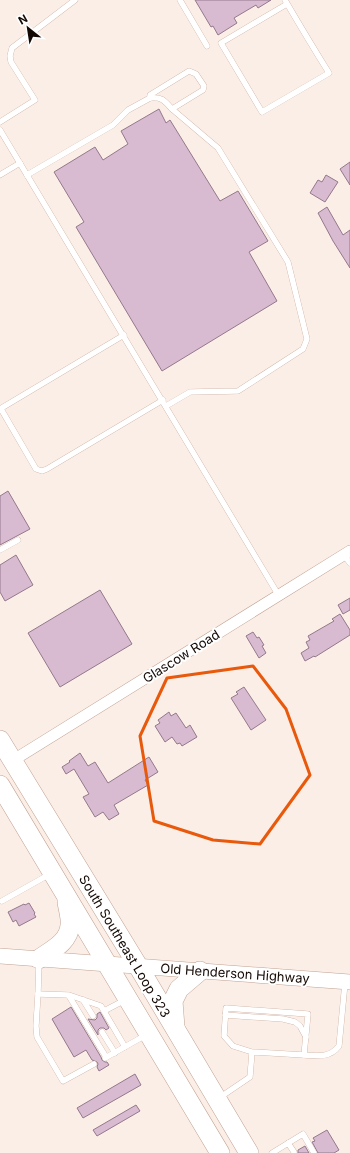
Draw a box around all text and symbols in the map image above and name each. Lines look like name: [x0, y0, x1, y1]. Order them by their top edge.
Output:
north arrow: [8, 8, 48, 48]
text: N: [16, 11, 30, 27]
street label: Glascow Road: [140, 626, 222, 686]
street label: South Southeast Loop 323: [76, 872, 174, 1020]
street label: Old Henderson Highway: [160, 960, 310, 986]

